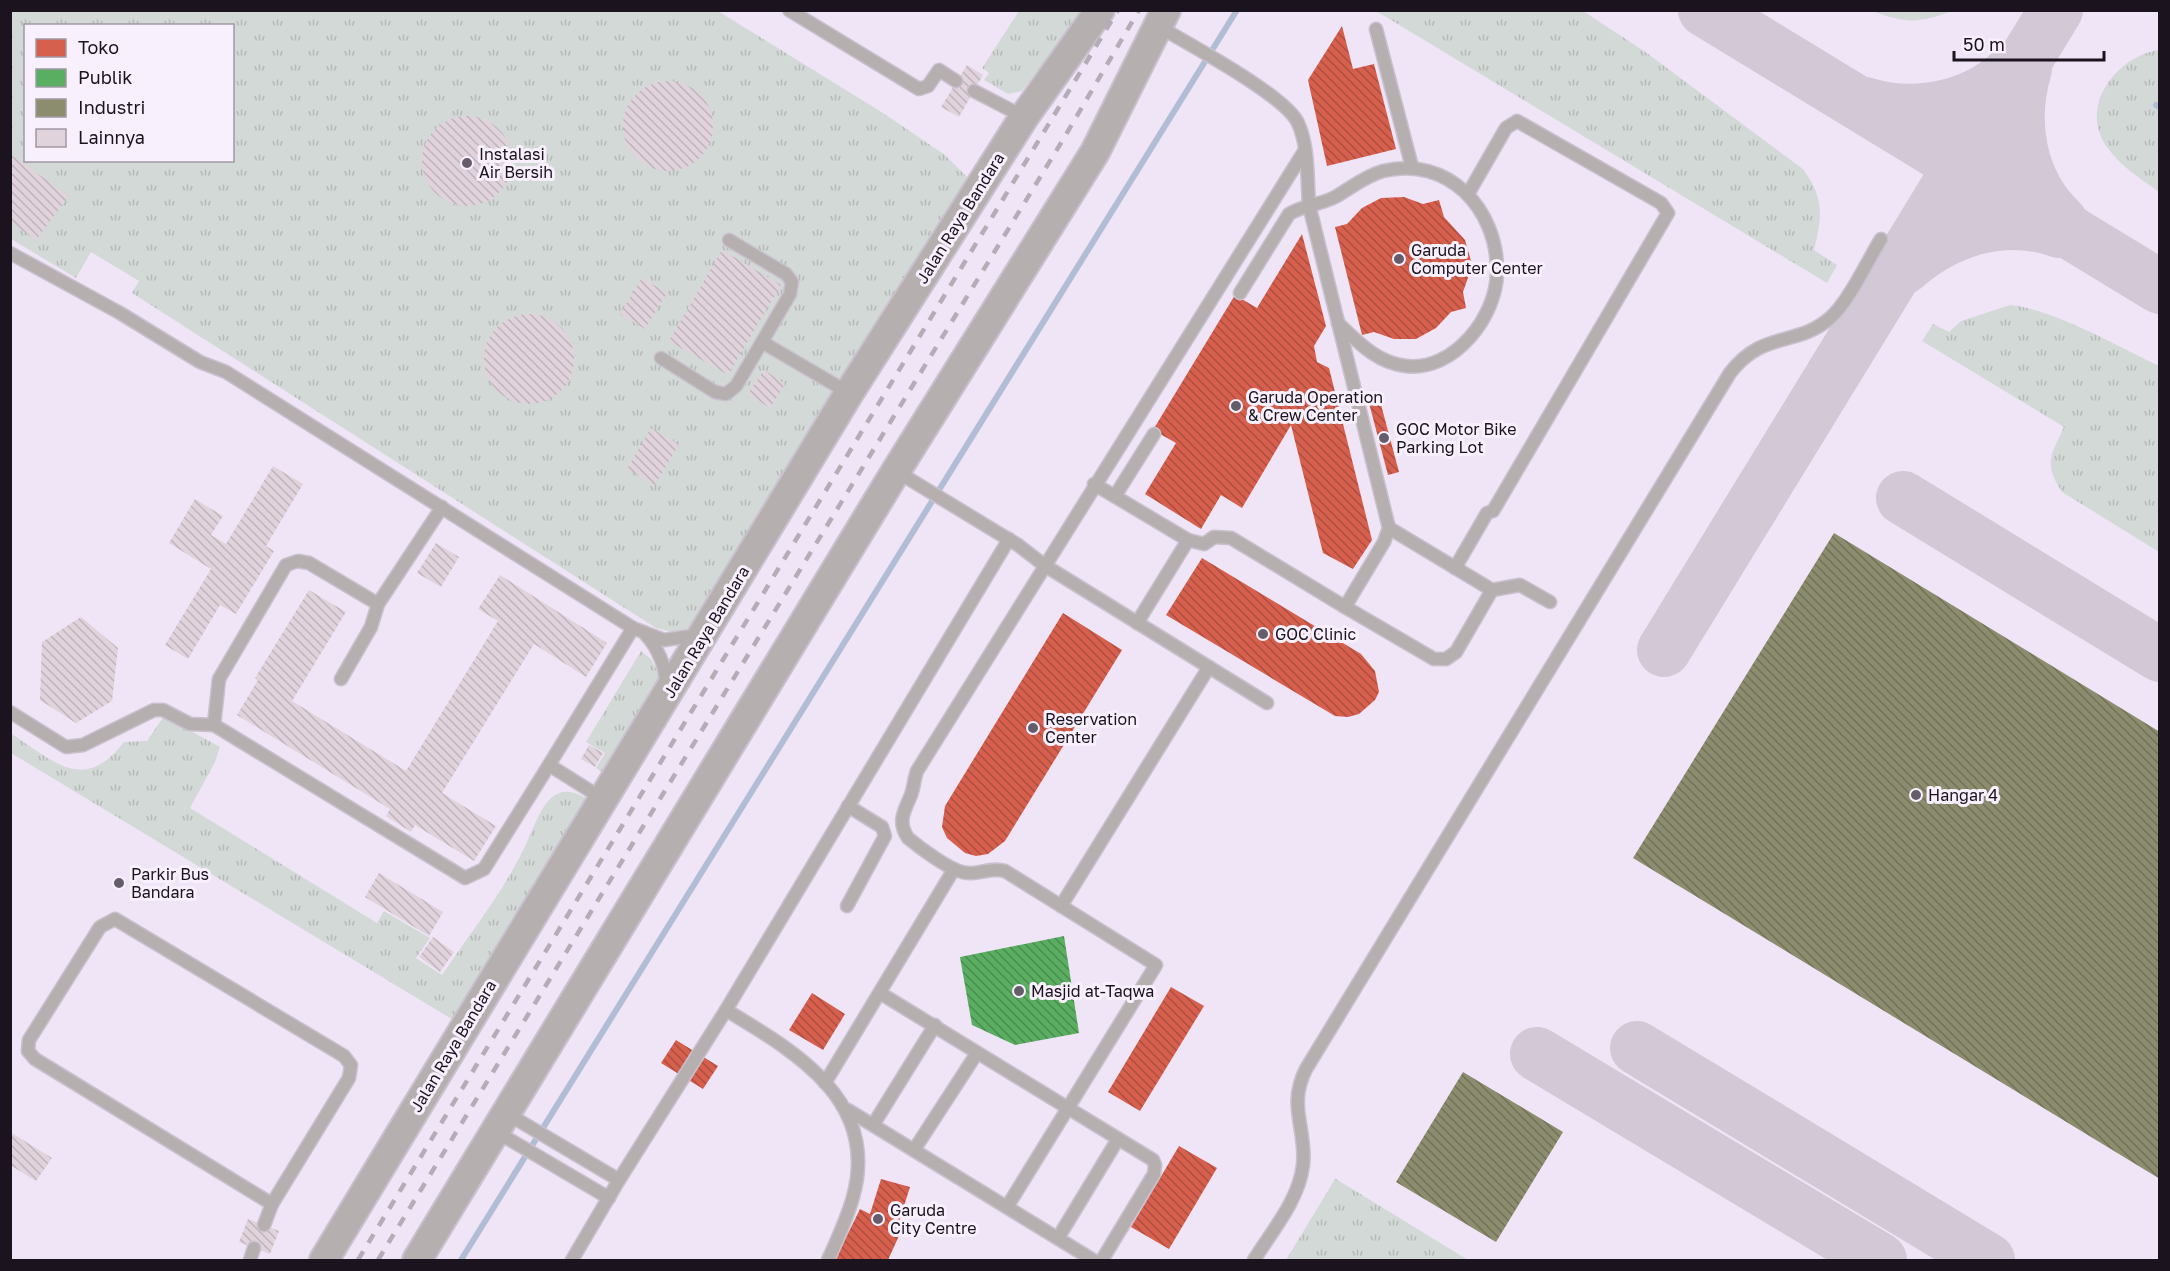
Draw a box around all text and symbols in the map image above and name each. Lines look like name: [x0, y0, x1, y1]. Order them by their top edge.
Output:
legend: [24, 24, 234, 162]
scale bar: [1954, 24, 2104, 62]
text: 50 m: [1963, 33, 2005, 55]
text: Toko: [78, 36, 119, 58]
text: Publik: [78, 66, 133, 88]
text: Industri: [78, 96, 145, 118]
text: Lainnya: [78, 126, 145, 148]
place label: Instalasi Air Bersih: [479, 144, 553, 182]
street label: Jalan Raya Bandara: [912, 149, 1008, 287]
marker: Instalasi Air Bersih: [460, 156, 474, 170]
place label: Garuda Computer Center: [1411, 240, 1543, 278]
marker: Garuda Computer Center: [1392, 252, 1406, 266]
place label: Garuda Operation & Crew Center: [1248, 387, 1383, 425]
marker: Garuda Operation & Crew Center: [1229, 399, 1243, 413]
place label: GOC Motor Bike Parking Lot: [1396, 419, 1517, 457]
marker: GOC Motor Bike Parking Lot: [1377, 431, 1391, 445]
street label: Jalan Raya Bandara: [659, 562, 753, 702]
place label: GOC Clinic: [1275, 624, 1356, 644]
marker: GOC Clinic: [1256, 627, 1270, 641]
place label: Reservation Center: [1045, 709, 1137, 747]
marker: Reservation Center: [1026, 721, 1040, 735]
place label: Hangar 4: [1928, 785, 1998, 805]
marker: Hangar 4: [1909, 788, 1923, 802]
place label: Parkir Bus Bandara: [131, 864, 209, 902]
marker: Parkir Bus Bandara: [112, 876, 126, 890]
street label: Jalan Raya Bandara: [406, 976, 500, 1116]
place label: Masjid at-Taqwa: [1031, 981, 1154, 1001]
marker: Masjid at-Taqwa: [1012, 984, 1026, 998]
place label: Garuda City Centre: [890, 1200, 976, 1238]
marker: Garuda City Centre: [871, 1212, 885, 1226]

